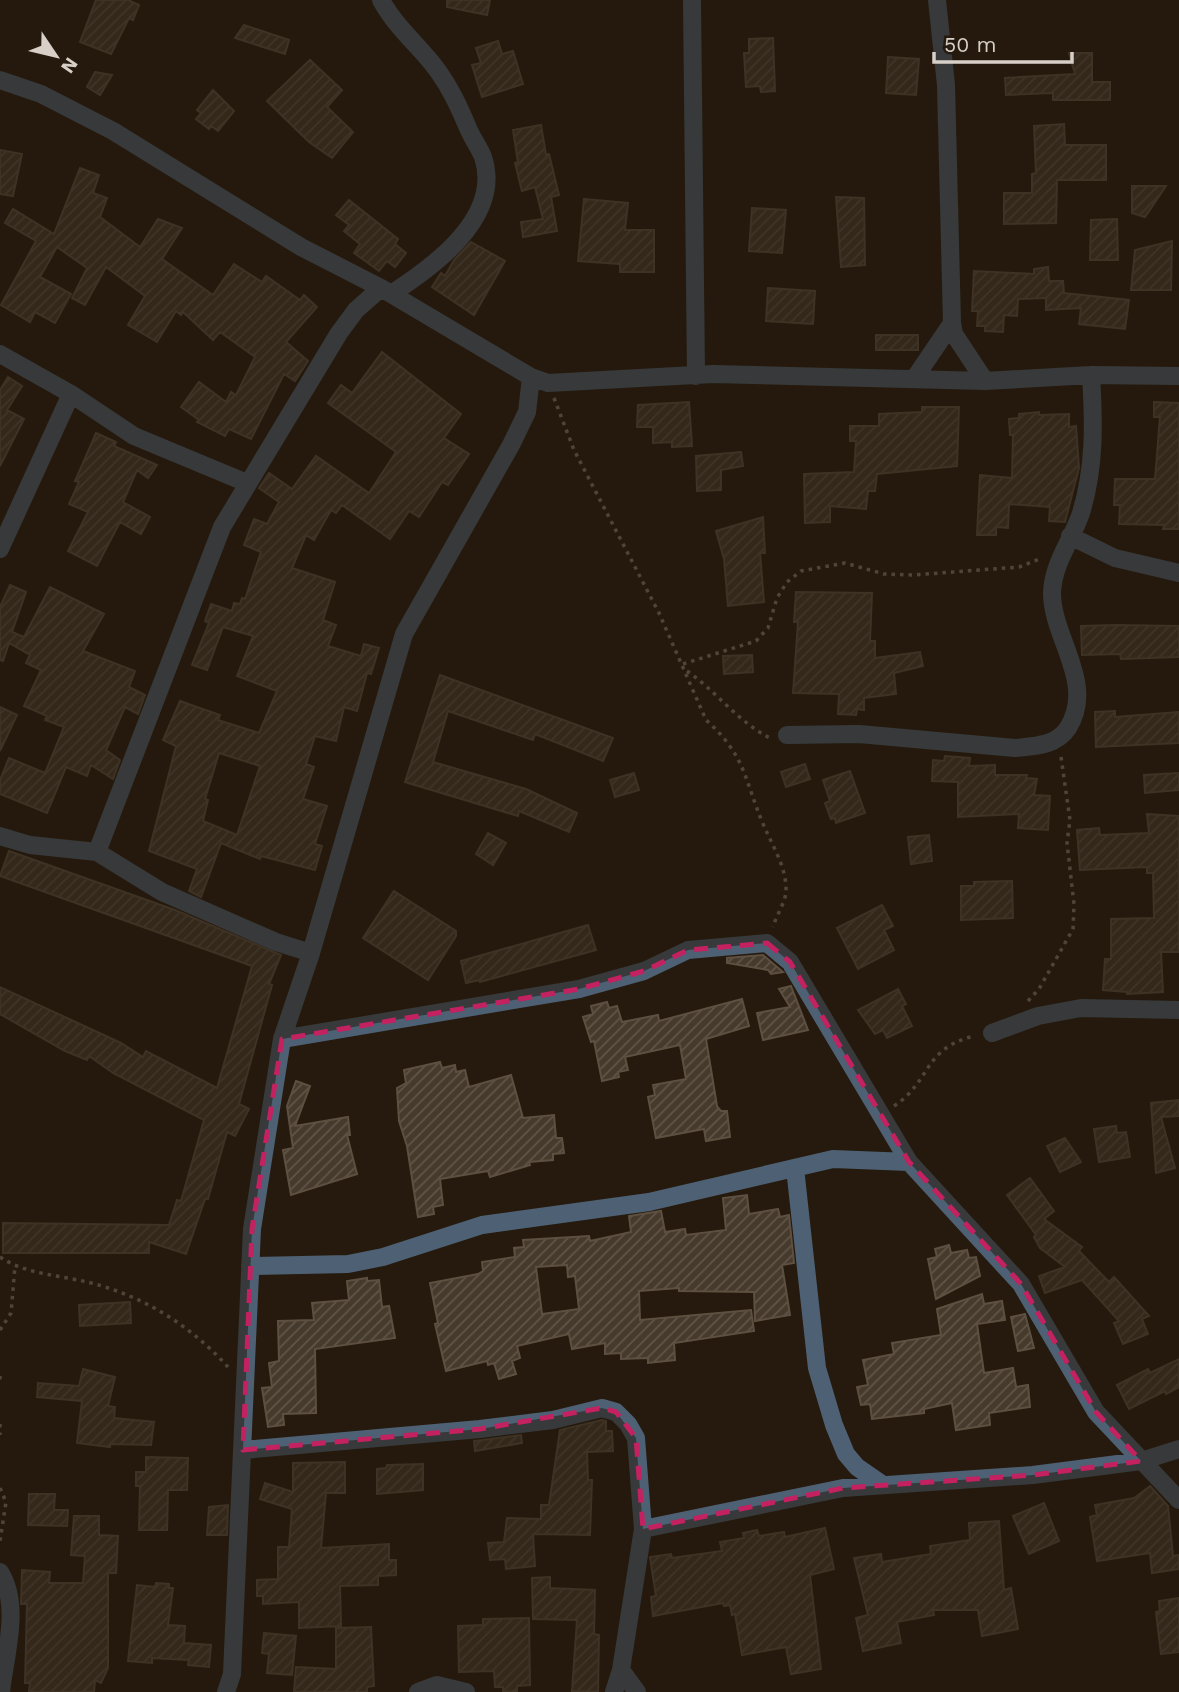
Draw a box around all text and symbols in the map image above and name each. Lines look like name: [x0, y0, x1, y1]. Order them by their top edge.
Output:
north arrow: [21, 21, 91, 91]
scale bar: [934, 21, 1072, 65]
text: 50 m: [944, 32, 996, 57]
text: N: [56, 53, 83, 78]

